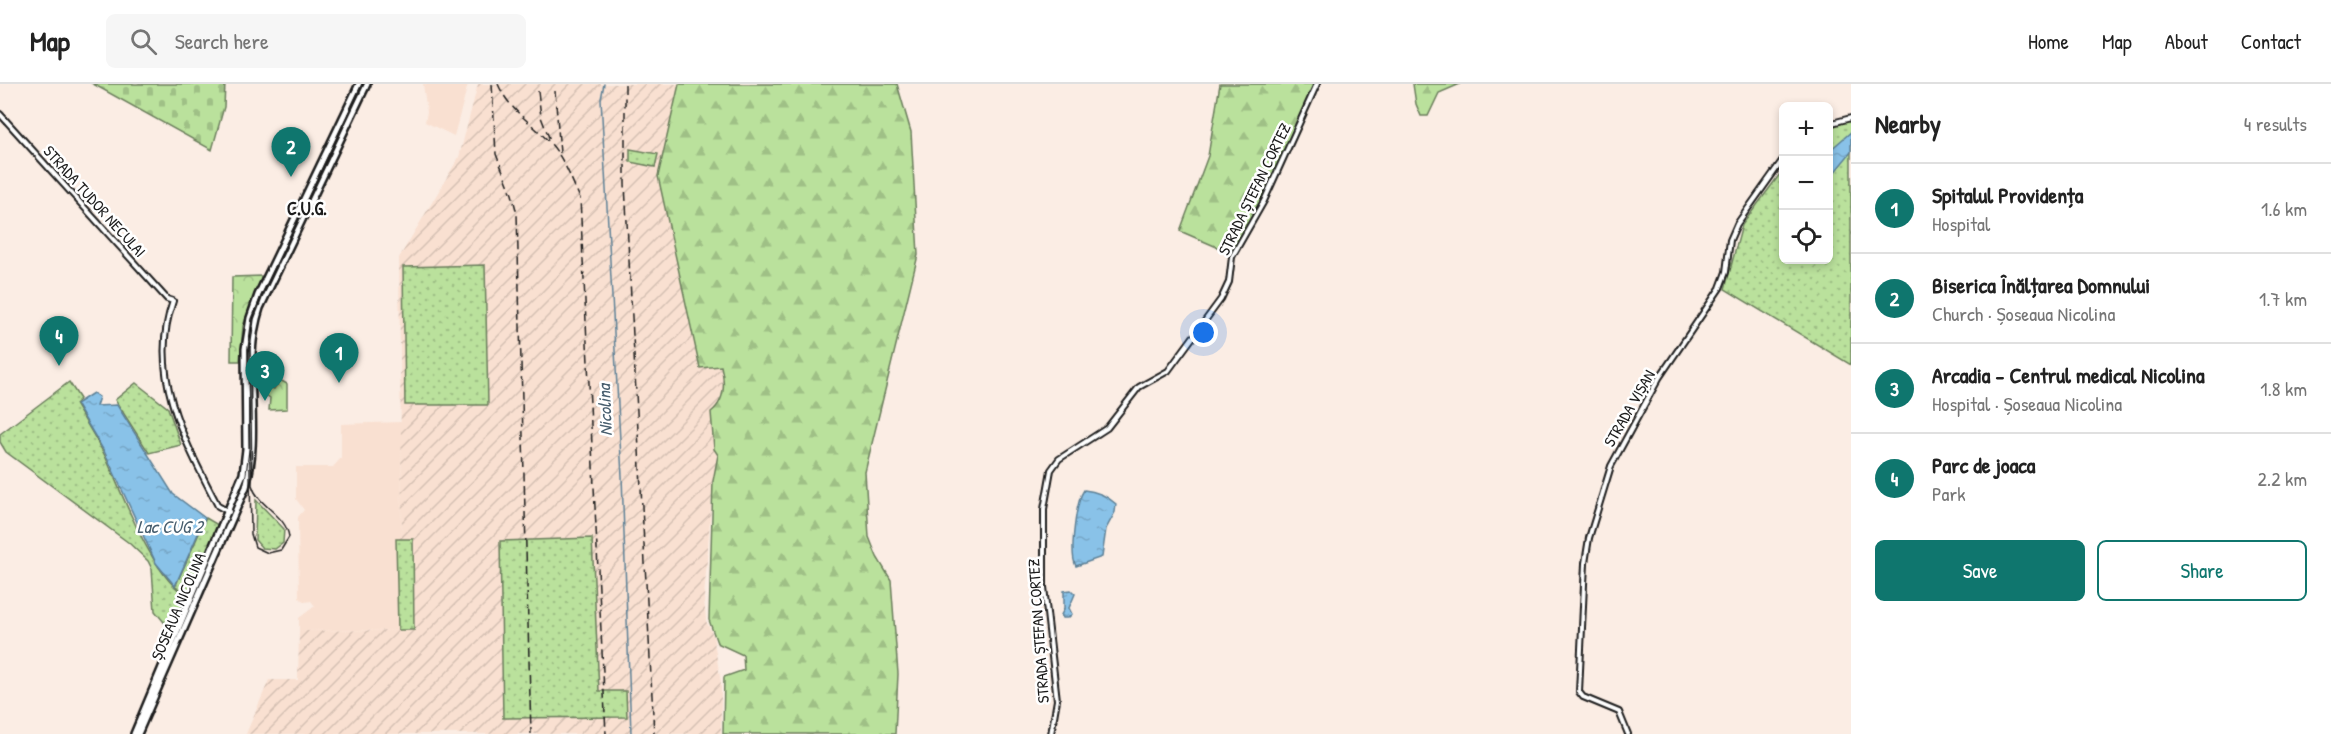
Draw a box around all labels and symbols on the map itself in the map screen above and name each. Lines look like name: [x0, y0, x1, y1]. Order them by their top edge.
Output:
street label: STRADA ȘTEFAN CORTEZ: [1212, 119, 1296, 259]
pin: 2: [272, 128, 310, 177]
street label: STRADA TUDOR NECULAI: [39, 140, 151, 262]
district label: C.U.G.: [287, 196, 327, 221]
pin: 4: [40, 316, 78, 366]
your location: [1189, 318, 1218, 347]
pin: 1: [320, 334, 358, 383]
pin: 3: [246, 352, 284, 401]
street label: STRADA VIȘAN: [1598, 366, 1660, 450]
water label: Nicolina: [591, 382, 618, 436]
water label: Lac CUG 2: [137, 514, 204, 539]
street label: ȘOSEAUA NICOLINA: [145, 549, 211, 663]
street label: STRADA ȘTEFAN CORTEZ: [1022, 558, 1054, 704]

